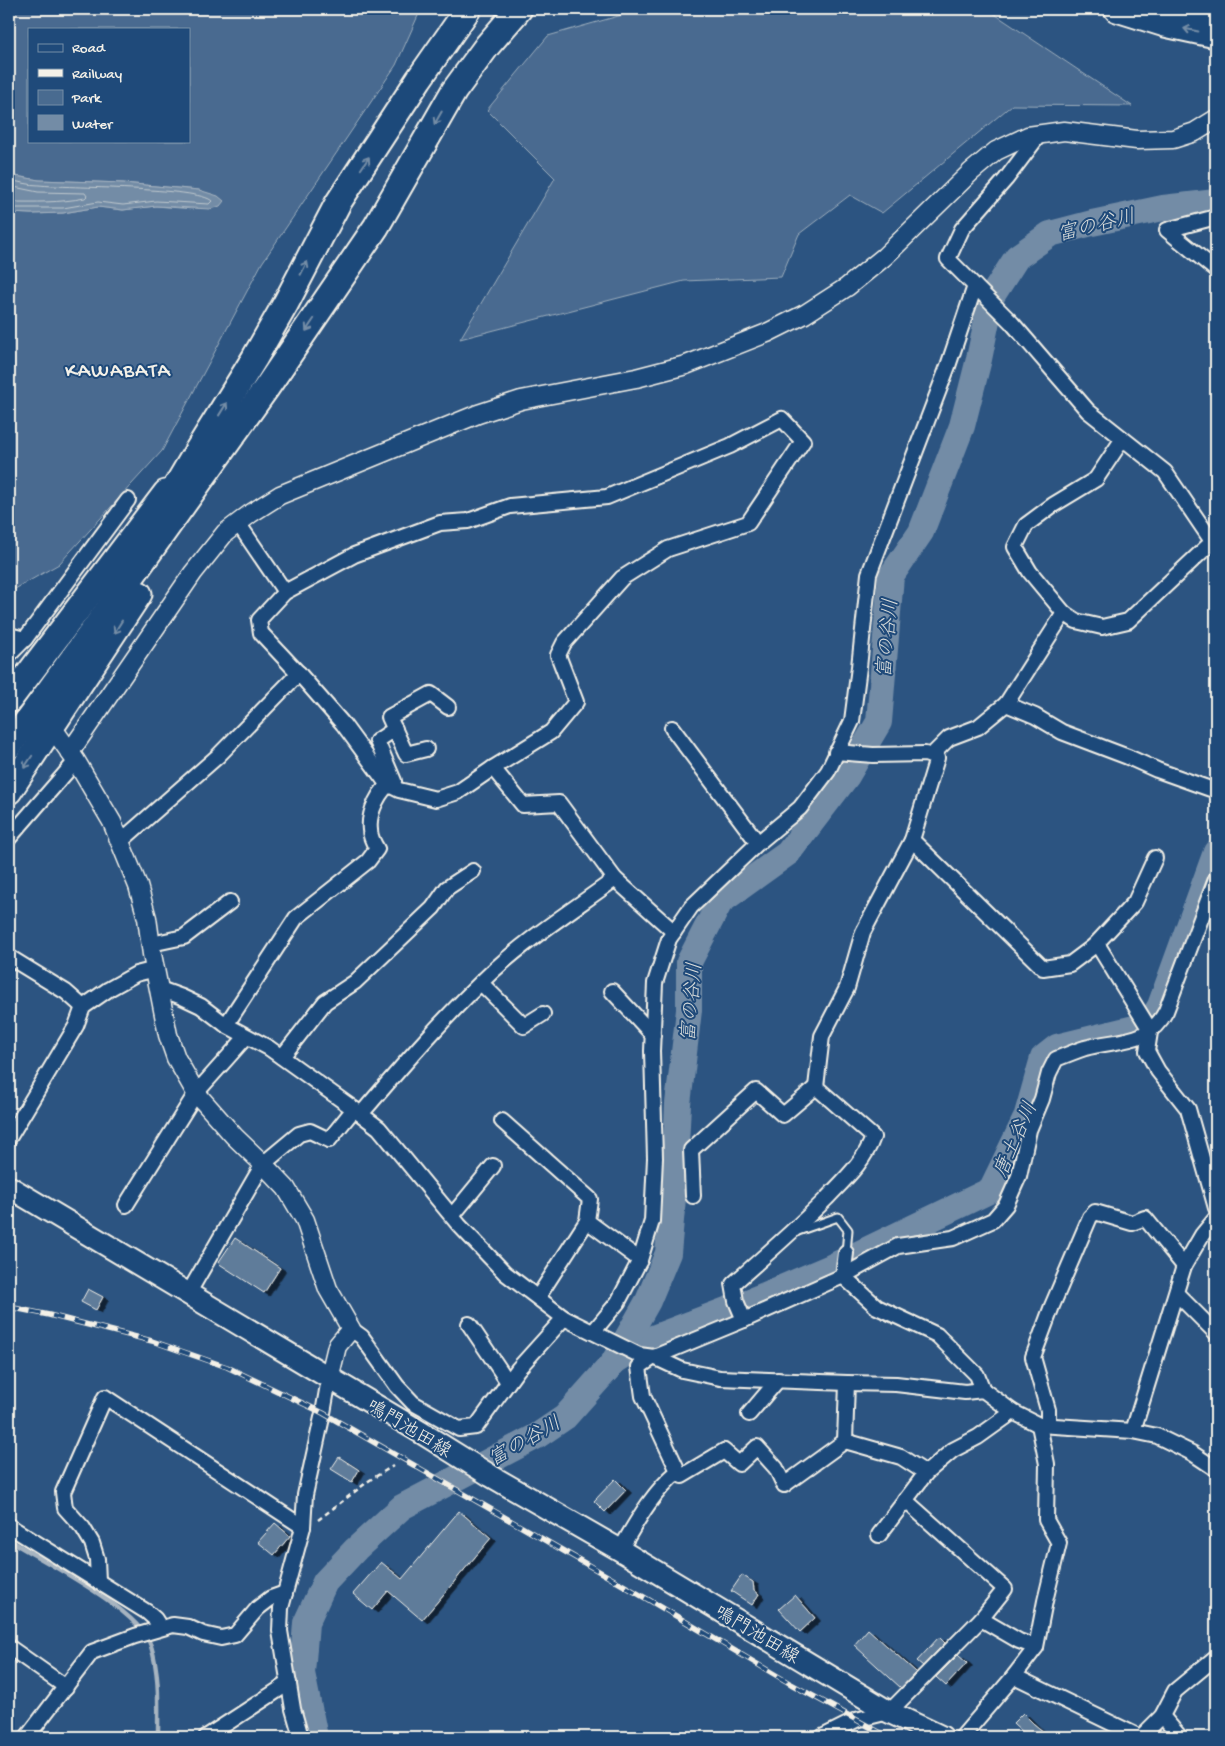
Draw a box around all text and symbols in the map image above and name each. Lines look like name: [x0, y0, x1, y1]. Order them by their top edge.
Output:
one-way arrow: [1183, 25, 1199, 34]
legend: [28, 28, 190, 142]
text: Road: [72, 40, 106, 58]
text: Railway: [72, 66, 123, 84]
text: Park: [71, 90, 102, 108]
one-way arrow: [433, 111, 443, 125]
text: Water: [72, 116, 114, 134]
one-way arrow: [361, 156, 371, 170]
water label: 富の谷川: [1055, 205, 1138, 248]
one-way arrow: [299, 261, 309, 276]
one-way arrow: [305, 318, 315, 332]
district label: KAWABATA: [65, 360, 172, 385]
one-way arrow: [217, 402, 228, 416]
water label: 富の谷川: [873, 597, 904, 679]
one-way arrow: [113, 619, 123, 633]
one-way arrow: [23, 755, 34, 769]
water label: 富の谷川: [677, 961, 708, 1043]
water label: 唐土谷川: [989, 1098, 1044, 1182]
street label: 鳴門池田線: [362, 1395, 455, 1464]
water label: 富の谷川: [484, 1411, 566, 1473]
street label: 鳴門池田線: [710, 1601, 803, 1670]

